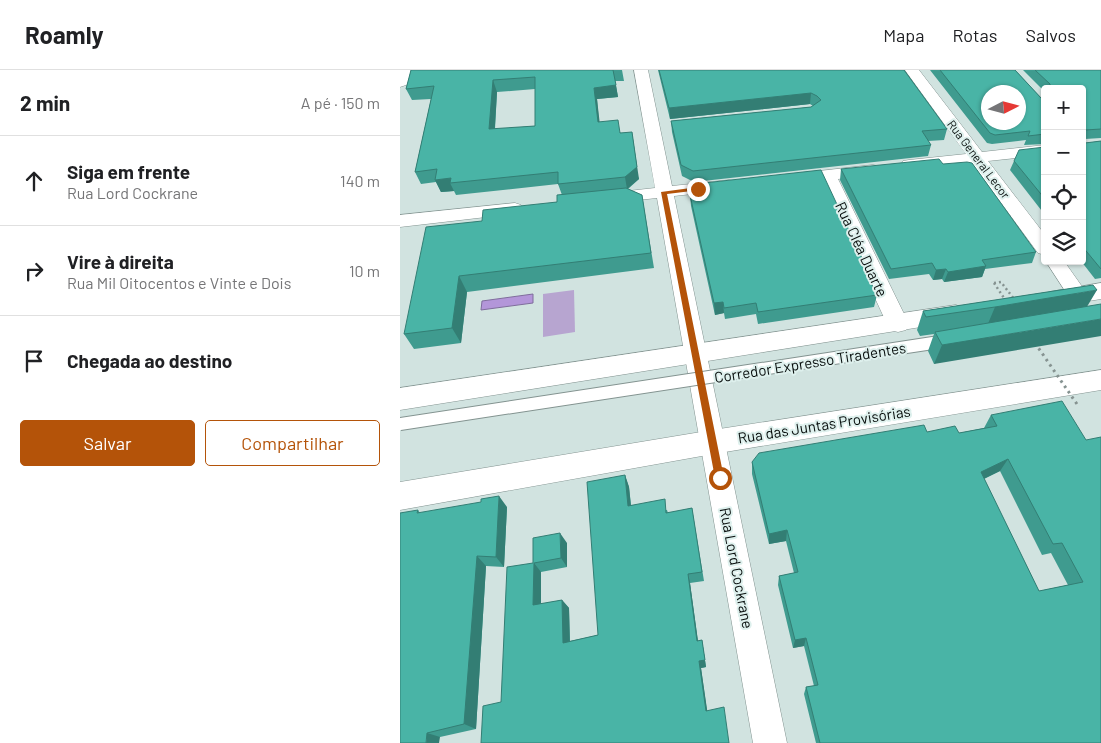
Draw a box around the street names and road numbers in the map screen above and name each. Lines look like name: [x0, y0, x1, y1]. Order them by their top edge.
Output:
street label: Rua General Lecor: [945, 117, 1013, 202]
street label: Rua Cléa Duarte: [832, 199, 892, 299]
street label: Corredor Expresso Tiradentes: [713, 338, 907, 386]
street label: Rua das Juntas Provisórias: [736, 401, 912, 447]
street label: Rua Lord Cockrane: [716, 506, 758, 630]

